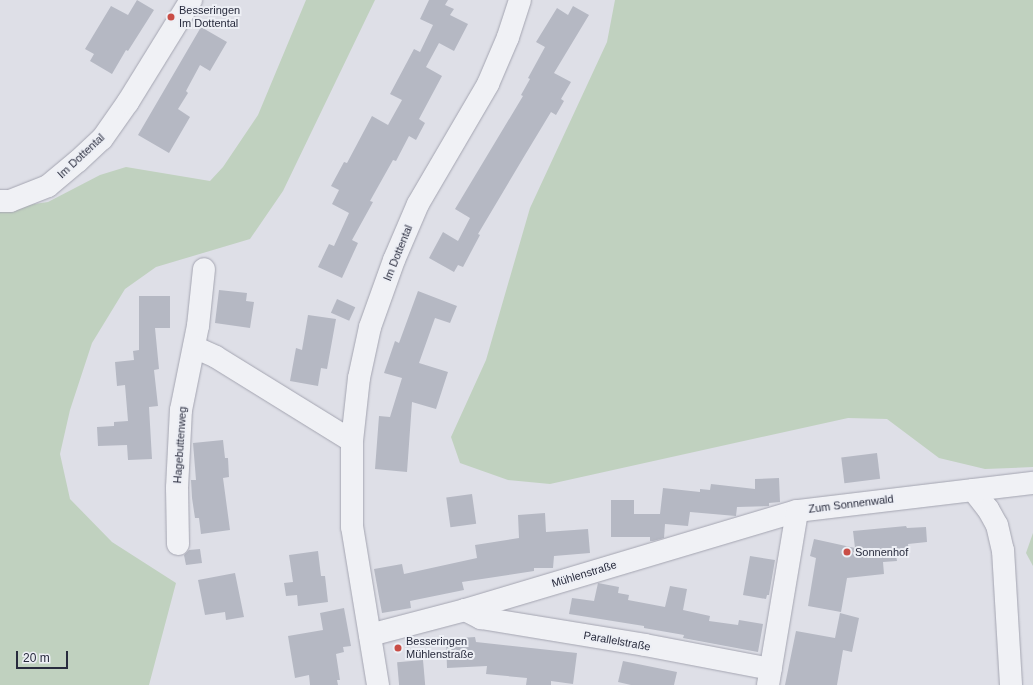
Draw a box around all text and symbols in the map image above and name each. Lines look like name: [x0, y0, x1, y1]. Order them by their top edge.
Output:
place label: Besseringen Im Dottental: [179, 4, 240, 30]
marker: Besseringen Im Dottental: [166, 12, 176, 22]
street label: Im Dottental: [55, 131, 107, 181]
street label: Im Dottental: [381, 223, 415, 283]
street label: Hagebuttenweg: [171, 406, 189, 484]
street label: Zum Sonnenwald: [808, 492, 894, 516]
place label: Sonnenhof: [855, 545, 908, 559]
marker: Sonnenhof: [842, 547, 852, 557]
street label: Mühlenstraße: [550, 558, 618, 590]
street label: Parallelstraße: [582, 629, 652, 653]
place label: Besseringen Mühlenstraße: [406, 635, 473, 661]
scale bar: [18, 643, 70, 669]
marker: Besseringen Mühlenstraße: [393, 643, 403, 653]
text: 20 m: [23, 651, 50, 665]

